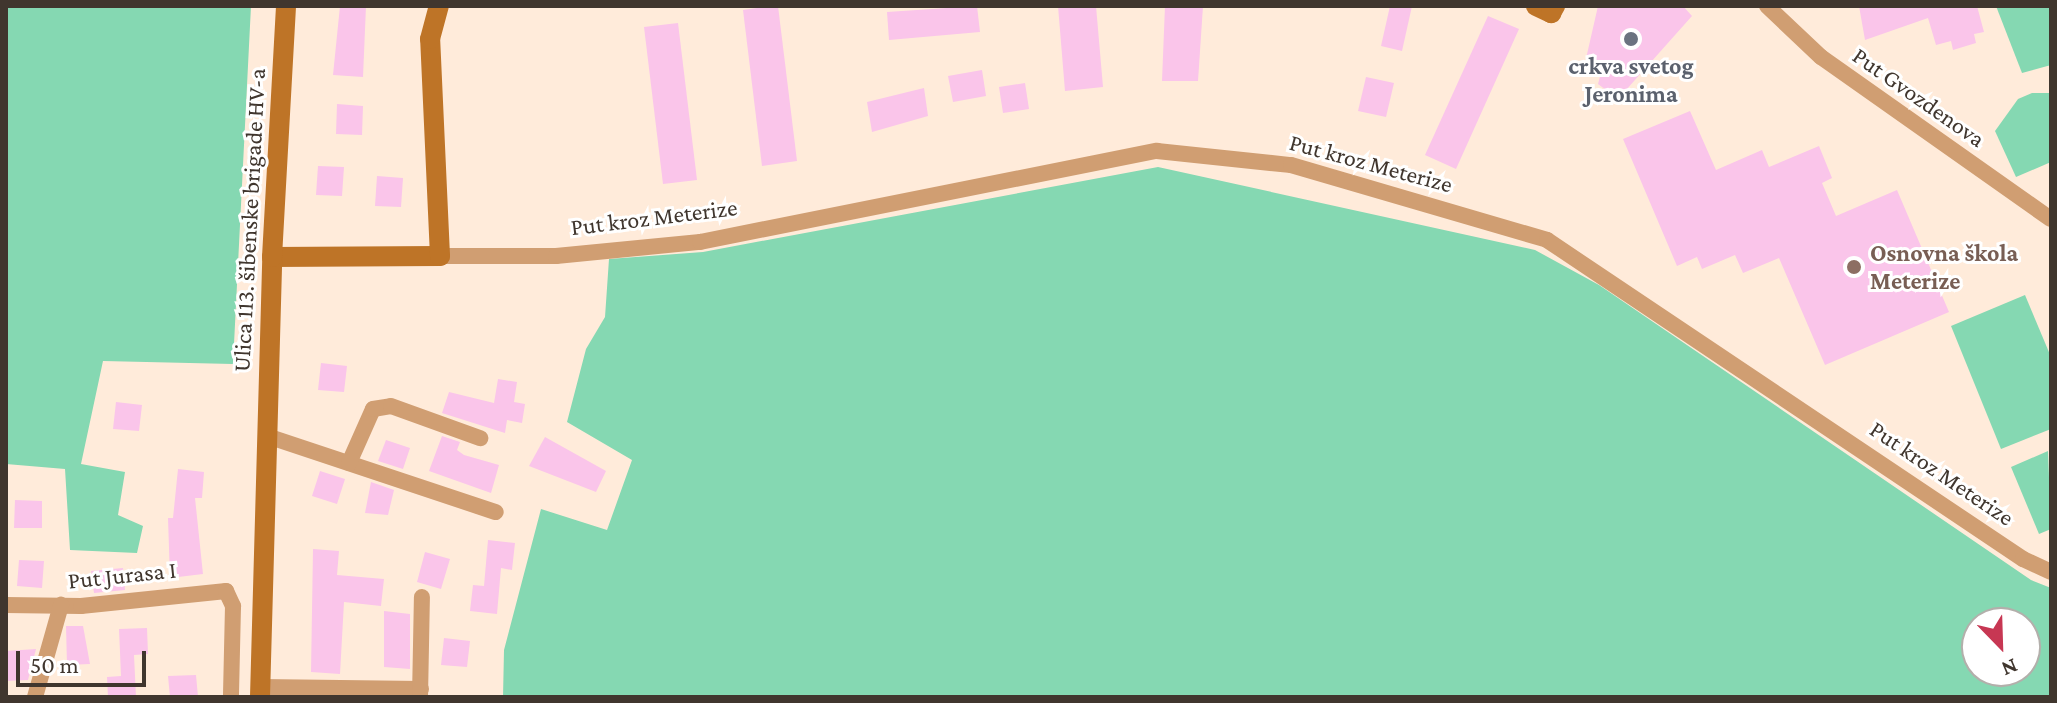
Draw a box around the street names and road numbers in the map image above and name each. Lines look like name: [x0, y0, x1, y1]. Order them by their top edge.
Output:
street label: Put Gvozdenova: [1847, 41, 1991, 153]
street label: Ulica 113. šibenske brigade HV-a: [227, 67, 271, 373]
street label: Put kroz Meterize: [1286, 127, 1456, 199]
street label: Put kroz Meterize: [569, 192, 739, 242]
street label: Put kroz Meterize: [1864, 414, 2020, 532]
street label: Put Jurasa I: [66, 555, 178, 595]

